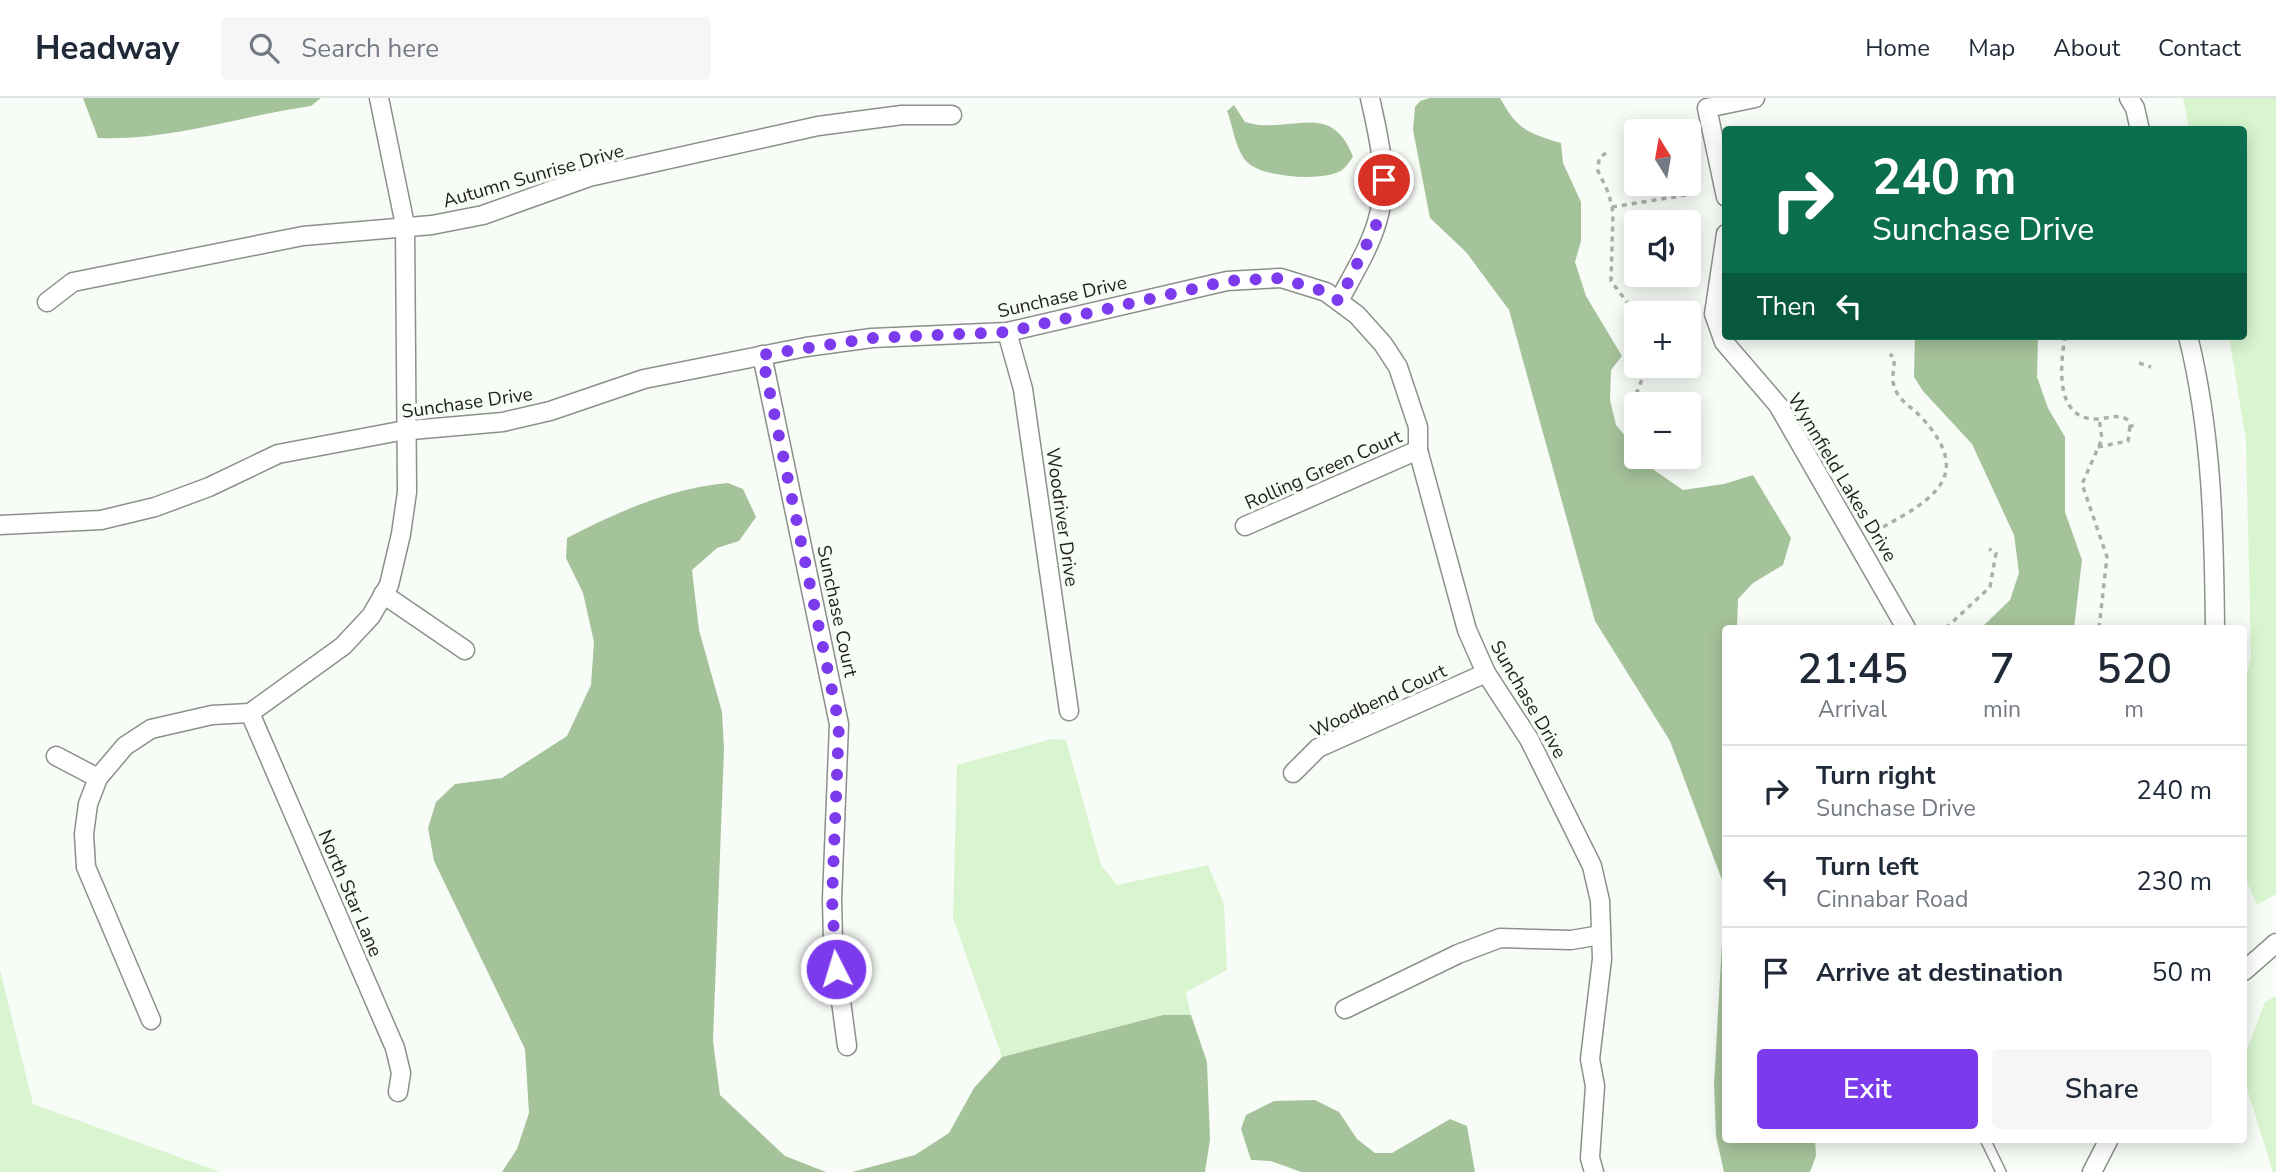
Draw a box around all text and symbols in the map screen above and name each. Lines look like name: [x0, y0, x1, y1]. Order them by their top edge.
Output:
search box: [221, 17, 711, 80]
text: Headway: [35, 26, 179, 71]
icon: search: [245, 29, 283, 67]
text: Search here: [301, 31, 439, 66]
text: Home: [1865, 32, 1930, 64]
text: Map: [1968, 32, 2015, 64]
text: About: [2053, 32, 2120, 64]
text: Contact: [2158, 32, 2241, 64]
north arrow: [1624, 119, 1701, 196]
map controls: [1624, 119, 1701, 469]
street label: Autumn Sunrise Drive: [440, 138, 627, 214]
text: 240 m: [1872, 144, 2016, 211]
pin: [1354, 150, 1414, 210]
icon: right: [1757, 154, 1848, 245]
icon: arrive: [1365, 161, 1403, 199]
text: Sunchase Drive: [1872, 208, 2094, 251]
button: sound: [1624, 210, 1701, 287]
street label: Sunchase Drive: [995, 269, 1129, 324]
icon: left: [1830, 287, 1868, 325]
text: Then: [1757, 289, 1816, 324]
button: +: [1624, 301, 1701, 378]
street label: Sunchase Drive: [400, 381, 534, 425]
street label: Wynnfield Lakes Drive: [1781, 388, 1903, 567]
button: −: [1624, 392, 1701, 469]
street label: Rolling Green Court: [1241, 423, 1406, 516]
street label: Woodriver Drive: [1039, 446, 1085, 588]
street label: Sunchase Court: [810, 543, 864, 680]
street label: Sunchase Drive: [1484, 636, 1572, 763]
text: 21:45: [1797, 641, 1908, 698]
text: 7: [1989, 641, 2015, 698]
text: 520: [2096, 641, 2172, 698]
street label: Woodbend Court: [1306, 658, 1451, 744]
text: Arrival: [1818, 694, 1887, 725]
text: min: [1983, 694, 2021, 725]
text: m: [2124, 694, 2144, 725]
text: Turn right: [1816, 758, 1935, 793]
icon: right: [1757, 772, 1795, 810]
text: 240 m: [2136, 773, 2212, 808]
text: Sunchase Drive: [1816, 793, 1976, 824]
street label: North Star Lane: [312, 826, 389, 961]
text: Turn left: [1816, 849, 1919, 884]
icon: left: [1757, 863, 1795, 901]
text: 230 m: [2136, 864, 2212, 899]
text: Cinnabar Road: [1816, 884, 1968, 915]
position arrow: [799, 932, 873, 1006]
icon: arrive: [1757, 954, 1795, 992]
text: Arrive at destination: [1816, 955, 2063, 990]
text: 50 m: [2152, 955, 2212, 990]
button: Exit: [1757, 1049, 1978, 1129]
button: Share: [1992, 1049, 2212, 1129]

